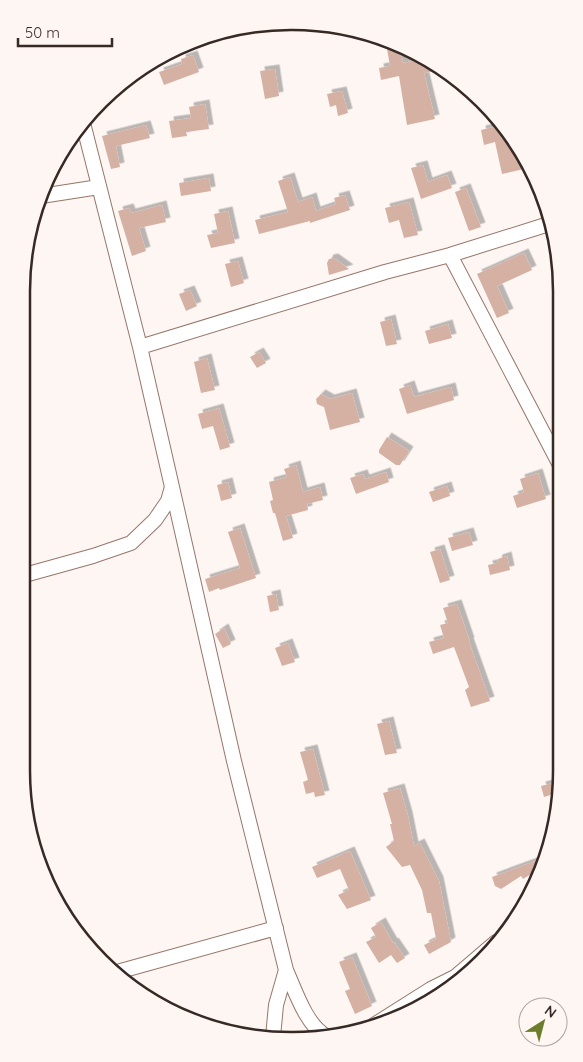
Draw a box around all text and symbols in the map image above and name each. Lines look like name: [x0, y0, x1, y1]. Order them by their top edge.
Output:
scale bar: [18, 15, 111, 47]
text: 50 m: [25, 23, 60, 42]
north arrow: [518, 997, 568, 1047]
text: N: [541, 1001, 560, 1022]

